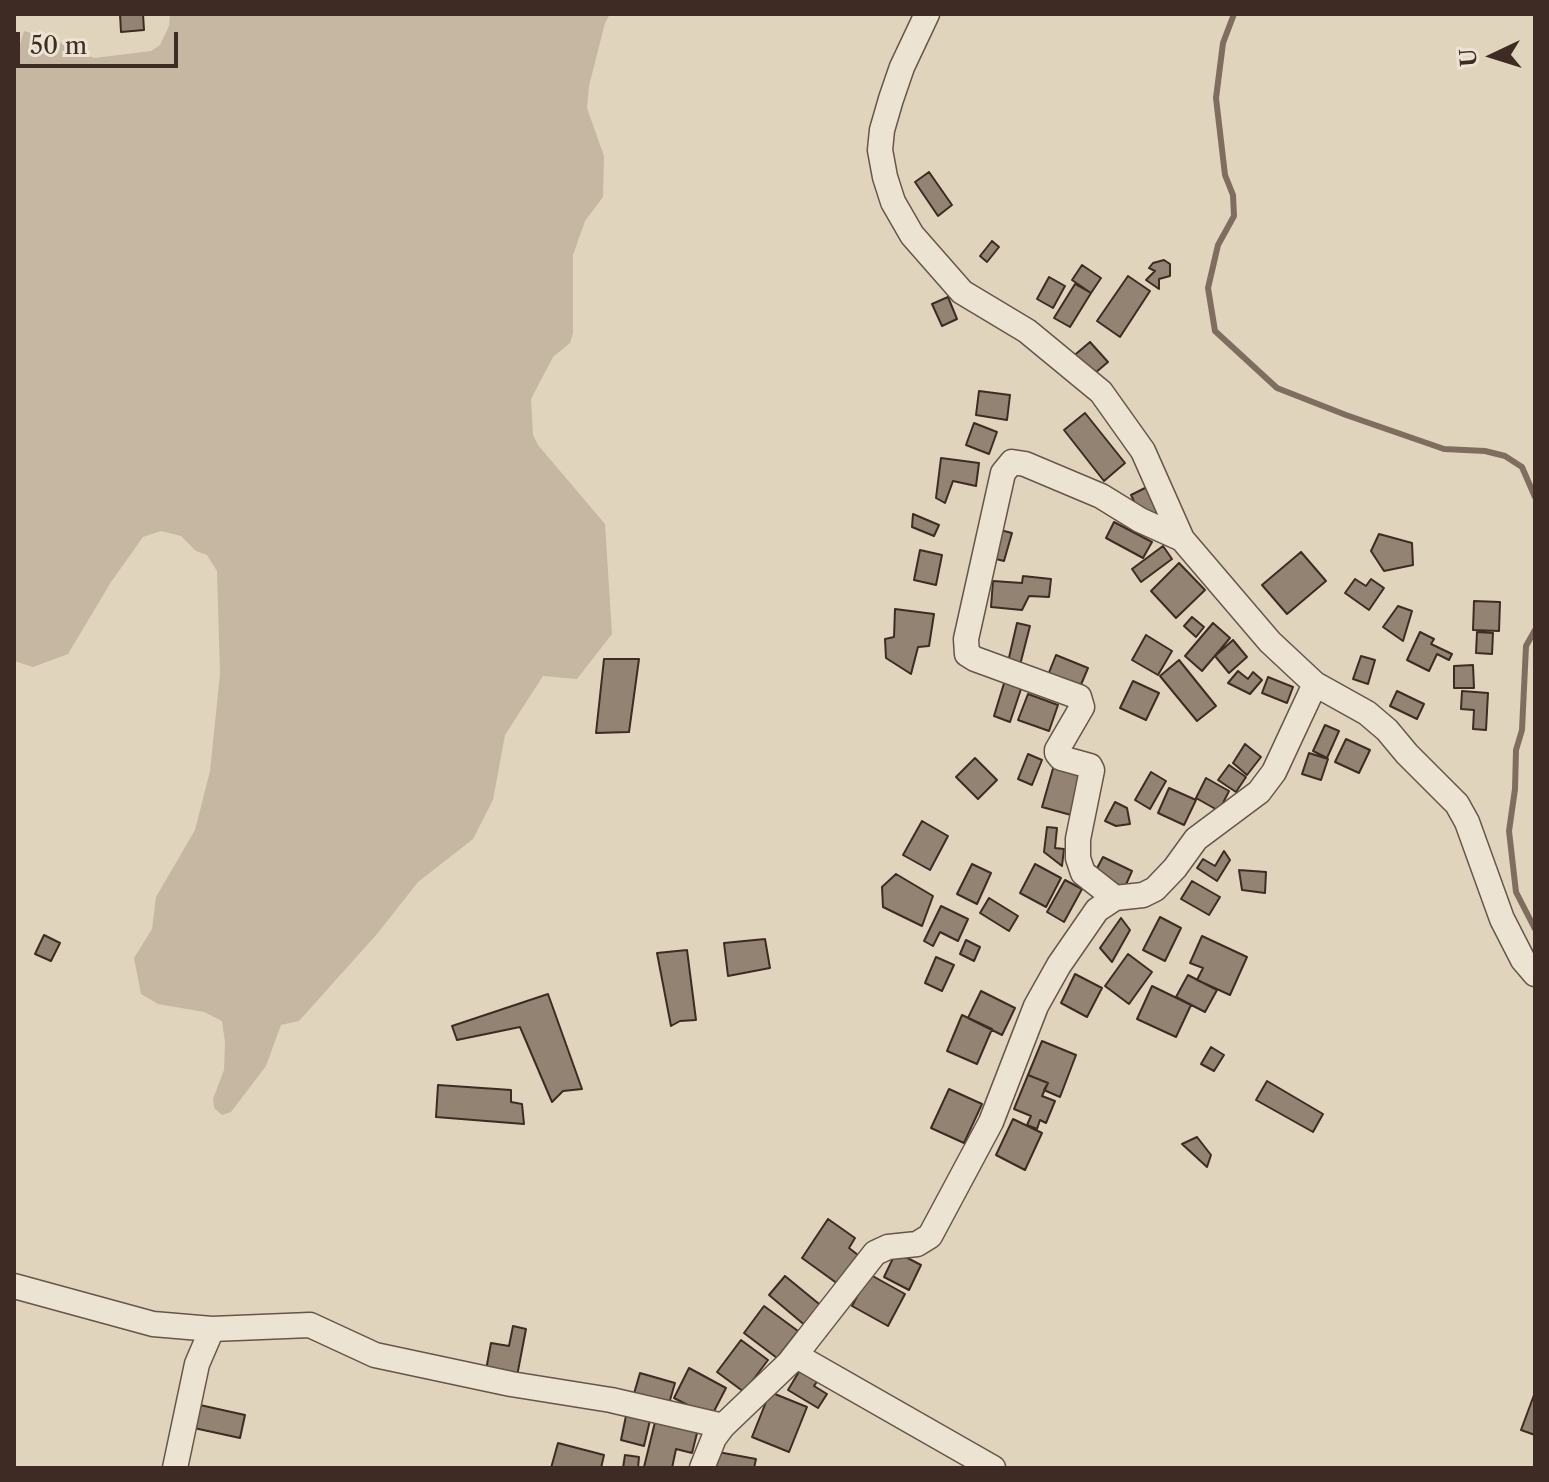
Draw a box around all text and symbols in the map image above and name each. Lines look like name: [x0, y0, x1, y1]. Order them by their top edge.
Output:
scale bar: [20, 16, 182, 66]
north arrow: [1453, 16, 1533, 96]
text: 50 m: [30, 31, 87, 60]
text: U: [1454, 48, 1483, 68]

